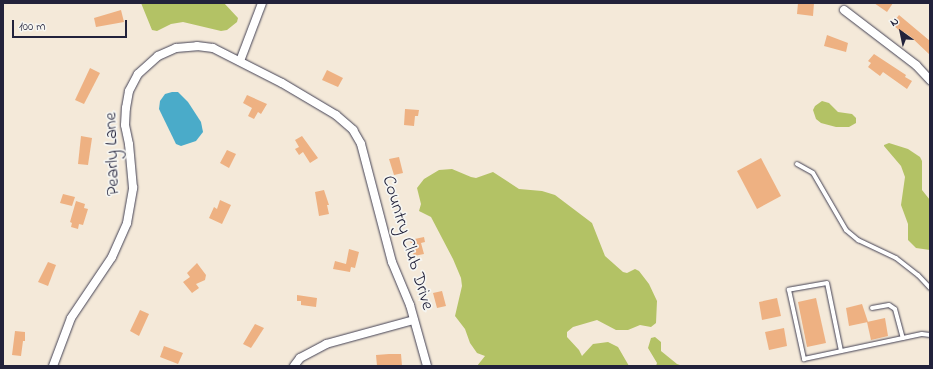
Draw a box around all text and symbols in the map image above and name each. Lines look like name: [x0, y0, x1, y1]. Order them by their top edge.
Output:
scale bar: [14, 12, 129, 38]
north arrow: [881, 12, 921, 52]
text: N: [887, 13, 902, 31]
text: 100 m: [19, 18, 46, 36]
street label: Pearly Lane: [101, 112, 125, 196]
street label: Country Club Drive: [376, 173, 438, 313]

